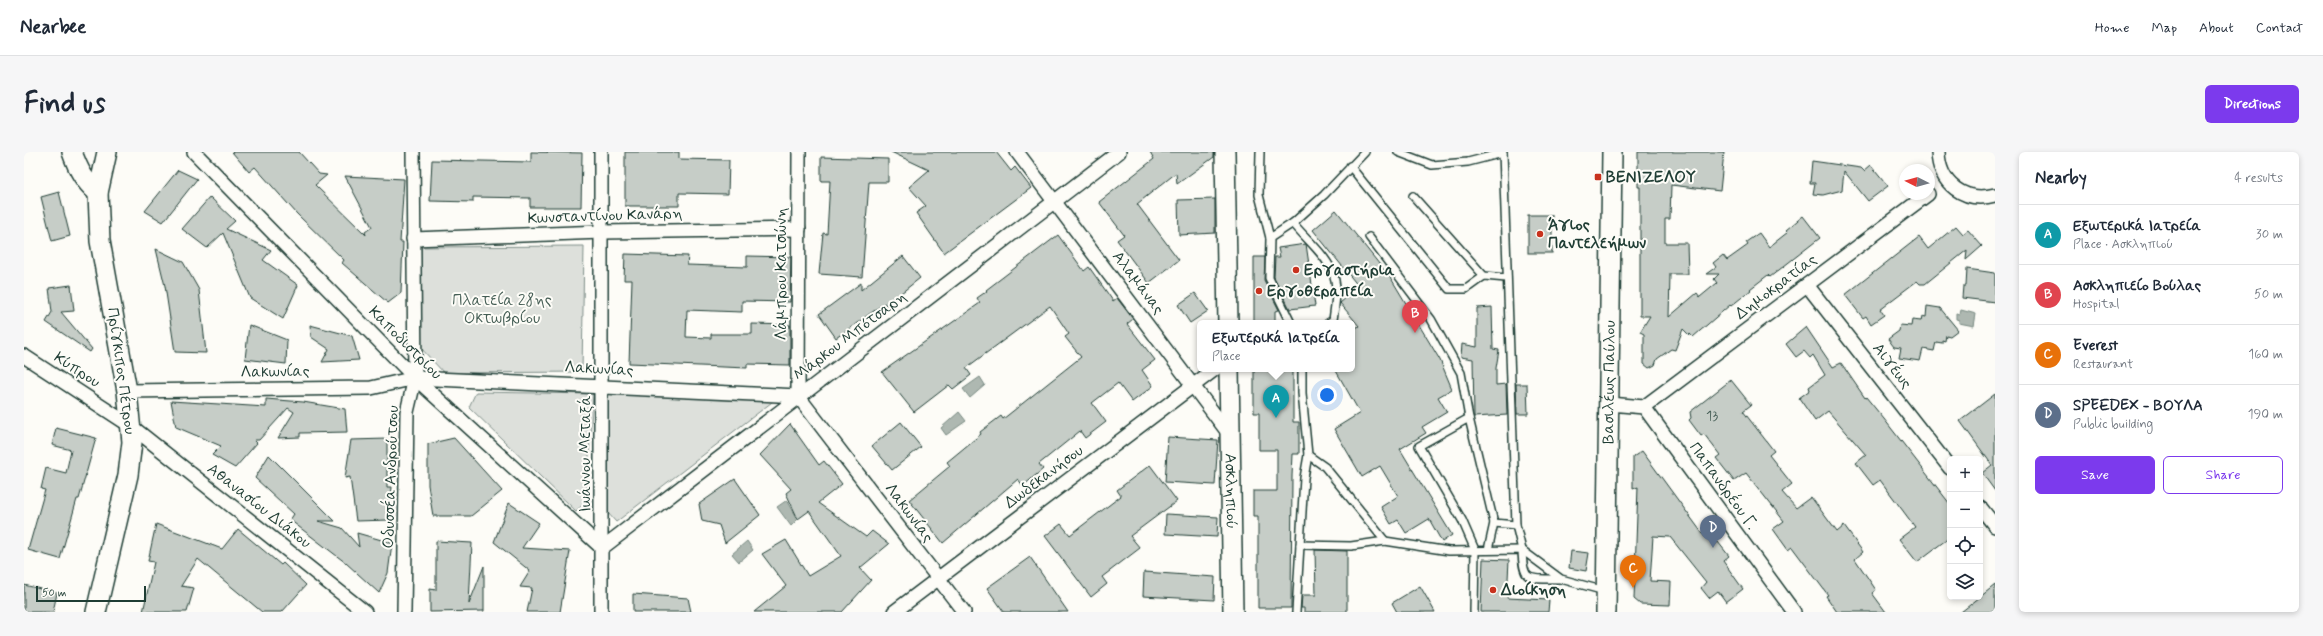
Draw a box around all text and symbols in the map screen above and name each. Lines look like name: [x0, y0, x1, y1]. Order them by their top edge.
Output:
text: Nearbee: [20, 15, 86, 40]
text: Home: [2095, 19, 2129, 37]
text: Map: [2151, 19, 2177, 37]
text: About: [2199, 19, 2234, 37]
text: Contact: [2256, 19, 2303, 37]
button: Directions: [2205, 85, 2299, 123]
text: Find us: [24, 86, 105, 123]
north arrow: [1899, 164, 1935, 200]
place label: ΒΕΝΙΖΕΛΟΥ: [1606, 167, 1696, 188]
text: Nearby: [2035, 167, 2087, 189]
text: 4 results: [2234, 170, 2283, 187]
marker: ΒΕΝΙΖΕΛΟΥ: [1593, 172, 1603, 182]
street label: Κωνσταντίνου Κανάρη: [527, 203, 683, 229]
street label: Λάμπρου Κατσώνη: [771, 208, 792, 340]
place label: Άγιος Παντελεήμων: [1548, 215, 1646, 254]
text: Εξωτερικά Ιατρεία: [2073, 216, 2201, 236]
text: A: [2044, 226, 2052, 243]
text: 30 m: [2256, 226, 2283, 243]
marker: Άγιος Παντελεήμων: [1535, 229, 1545, 239]
text: Place · Ασκληπιού: [2073, 236, 2173, 253]
street label: Αλαμάνας: [1107, 247, 1169, 319]
street label: Δημοκρατίας: [1731, 249, 1821, 325]
place label: Εργαστήρια: [1304, 260, 1396, 281]
marker: Εργαστήρια: [1291, 265, 1301, 275]
text: Ασκληπιείο Βούλας: [2073, 276, 2201, 296]
place label: Εργοθεραπεία: [1267, 281, 1374, 302]
street label: Μάρκου Μπότσαρη: [789, 286, 911, 386]
marker: Εργοθεραπεία: [1254, 286, 1264, 296]
text: B: [2044, 286, 2052, 303]
text: 50 m: [2254, 286, 2283, 303]
park label: Πλατεία 28ης Οκτωβρίου: [452, 290, 552, 329]
text: Hospital: [2073, 296, 2119, 313]
pin: B: [1402, 300, 1428, 333]
street label: Καποδιστρίου: [364, 302, 446, 384]
street label: Πρίγκιπος Πέτρου: [102, 306, 141, 436]
popup: [1197, 320, 1355, 372]
street label: Βασιλέως Παύλου: [1597, 320, 1620, 444]
text: Εξωτερικά Ιατρεία: [1212, 328, 1340, 348]
text: Everest: [2073, 336, 2118, 356]
street label: Αιγέως: [1867, 338, 1917, 393]
text: C: [2043, 346, 2053, 363]
text: 160 m: [2248, 346, 2283, 363]
street label: Κύπρου: [50, 347, 104, 393]
text: Place: [1212, 348, 1241, 365]
text: Restaurant: [2073, 356, 2133, 373]
street label: Λακωνίας: [564, 357, 634, 381]
street label: Λακωνίας: [240, 361, 310, 383]
pin: A: [1263, 385, 1289, 418]
your location: [1317, 385, 1337, 405]
street label: Ιωάννου Μεταξά: [575, 395, 596, 513]
text: SPEEDEX - ΒΟΥΛΑ: [2073, 396, 2203, 416]
street label: Οδυσσέα Ανδρούτσου: [377, 405, 404, 549]
text: D: [2044, 406, 2052, 423]
text: 190 m: [2248, 406, 2283, 423]
house number: 13: [1706, 407, 1718, 425]
text: Public building: [2073, 416, 2153, 433]
street label: Παπανδρέου Γ.: [1684, 437, 1763, 534]
street label: Δωδεκανήσου: [1000, 440, 1088, 514]
street label: Ασκληπιού: [1220, 453, 1242, 529]
map controls: [1947, 456, 1983, 600]
button: +: [1947, 456, 1983, 492]
button: Save: [2035, 456, 2155, 494]
button: Share: [2163, 456, 2283, 494]
street label: Αθανασίου Διάκου: [203, 459, 315, 553]
street label: Λακωνίας: [880, 479, 938, 547]
button: −: [1947, 492, 1983, 528]
pin: D: [1700, 515, 1726, 548]
button: locate: [1947, 528, 1983, 564]
pin: C: [1620, 555, 1646, 588]
button: layers: [1947, 564, 1983, 600]
place label: Διοίκηση: [1500, 580, 1567, 601]
scale bar: [36, 584, 146, 603]
marker: Διοίκηση: [1488, 585, 1498, 595]
text: 50 m: [42, 586, 67, 600]

